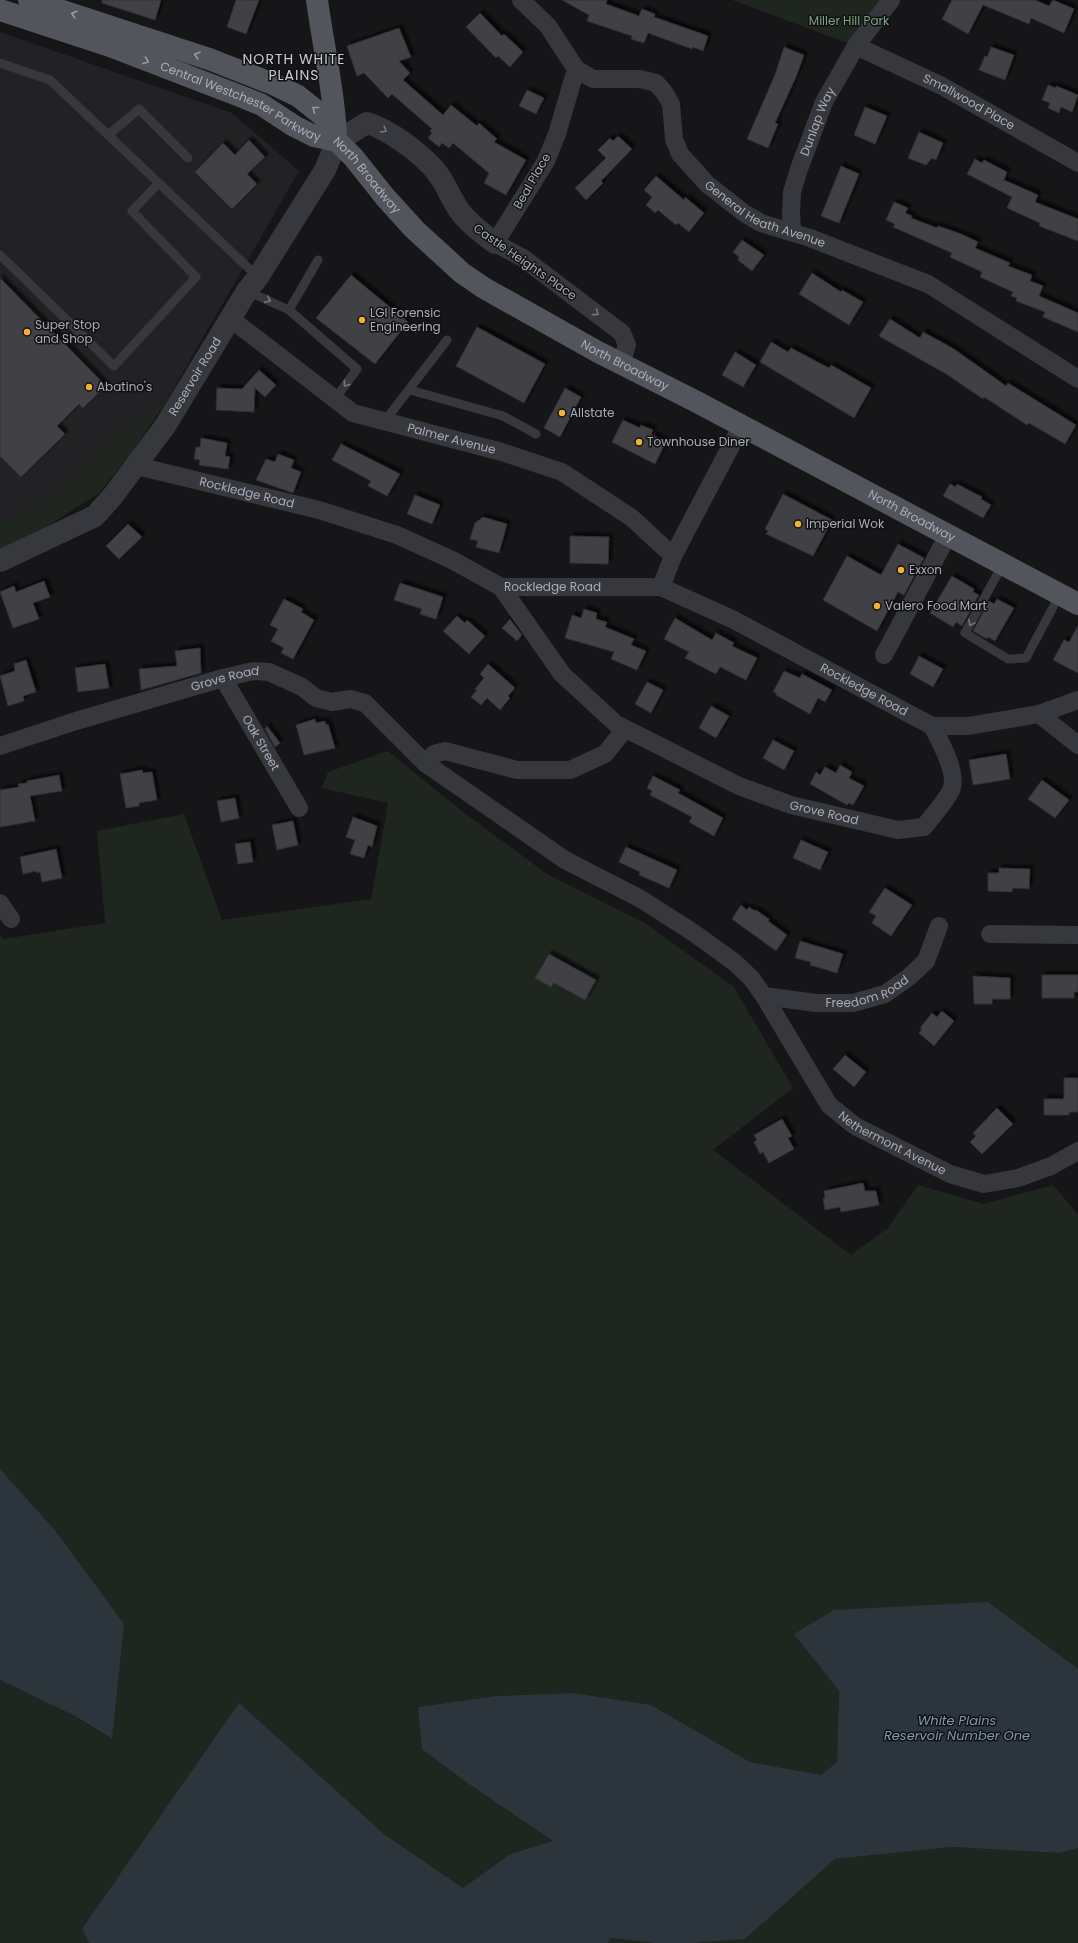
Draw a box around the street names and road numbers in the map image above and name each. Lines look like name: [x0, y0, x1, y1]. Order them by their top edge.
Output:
street label: Central Westchester Parkway: [158, 57, 323, 145]
street label: Smallwood Place: [920, 69, 1018, 134]
street label: Dunlap Way: [796, 84, 839, 158]
street label: North Broadway: [329, 133, 405, 217]
street label: Beal Place: [509, 150, 554, 212]
street label: General Heath Avenue: [701, 176, 828, 251]
street label: Castle Heights Place: [470, 219, 580, 304]
street label: Reservoir Road: [164, 334, 225, 419]
street label: North Broadway: [578, 335, 672, 394]
street label: Palmer Avenue: [406, 419, 498, 458]
street label: Rockledge Road: [198, 472, 296, 512]
street label: North Broadway: [865, 485, 959, 546]
street label: Rockledge Road: [504, 578, 601, 595]
street label: Rockledge Road: [817, 659, 911, 720]
street label: Grove Road: [189, 662, 260, 695]
street label: Oak Street: [238, 711, 284, 774]
street label: Grove Road: [788, 796, 860, 829]
street label: Freedom Road: [825, 971, 912, 1011]
street label: Nethermont Avenue: [835, 1107, 949, 1179]

